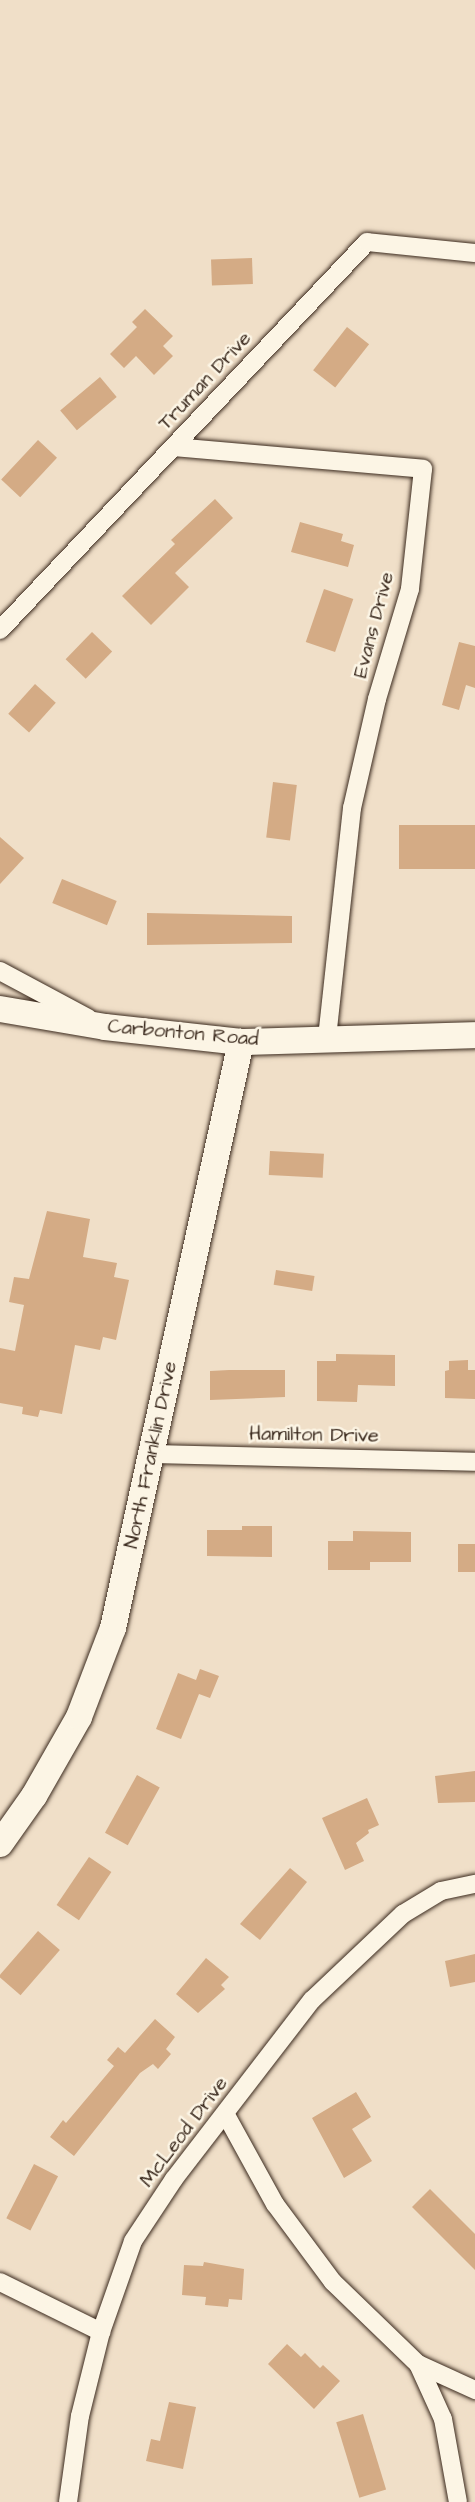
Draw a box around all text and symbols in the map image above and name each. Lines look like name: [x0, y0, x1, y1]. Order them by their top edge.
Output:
street label: Truman Drive: [153, 327, 257, 435]
street label: Evans Drive: [348, 569, 400, 681]
street label: Carbonton Road: [107, 1014, 259, 1052]
street label: North Franklin Drive: [119, 1359, 183, 1551]
street label: Hamilton Drive: [249, 1422, 379, 1448]
street label: McLeod Drive: [135, 2072, 233, 2192]

